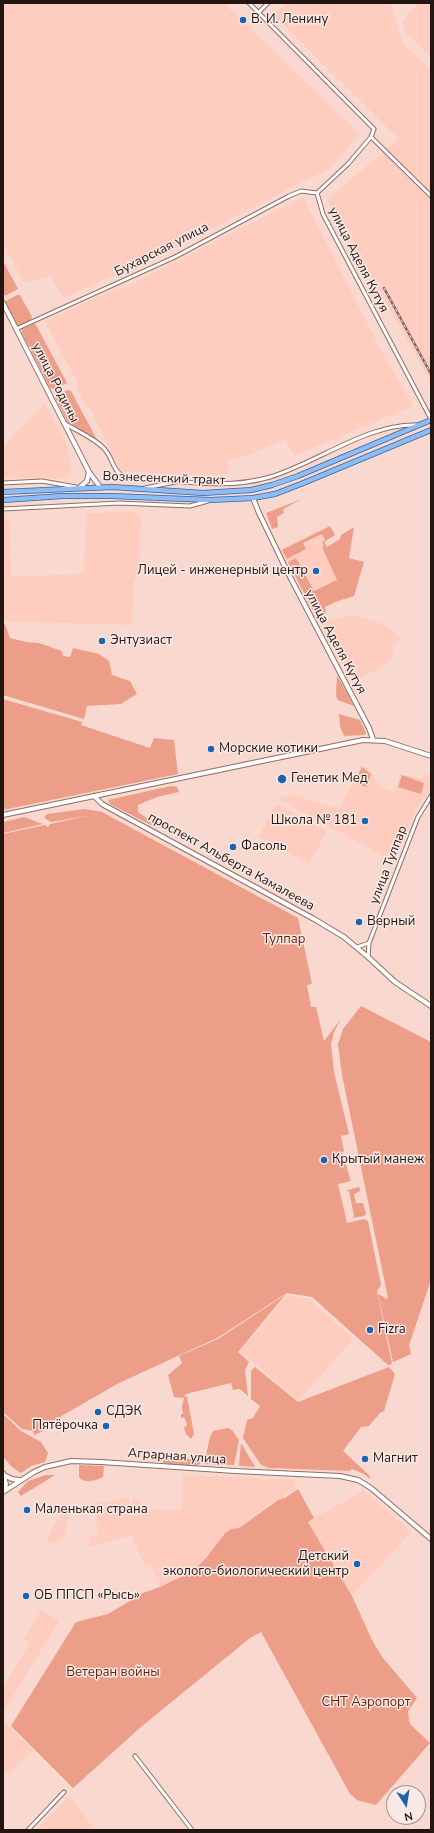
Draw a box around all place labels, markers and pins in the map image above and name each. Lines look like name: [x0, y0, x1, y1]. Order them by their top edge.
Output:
place label: В. И. Ленину: [251, 12, 328, 28]
marker: В. И. Ленину: [238, 15, 248, 25]
place label: Лицей - инженерный центр: [137, 563, 308, 579]
marker: Лицей - инженерный центр: [311, 566, 321, 576]
place label: Энтузиаст: [110, 633, 172, 649]
marker: Энтузиаст: [97, 636, 107, 646]
place label: Морские котики: [219, 741, 318, 757]
marker: Морские котики: [206, 744, 216, 754]
place label: Генетик Мед: [291, 771, 368, 787]
marker: Генетик Мед: [276, 773, 288, 785]
place label: Школа № 181: [271, 813, 357, 829]
marker: Школа № 181: [360, 816, 370, 826]
place label: Фасоль: [241, 839, 287, 855]
marker: Фасоль: [228, 842, 238, 852]
place label: Верный: [367, 914, 415, 930]
marker: Верный: [354, 917, 364, 927]
place label: Крытый манеж: [332, 1152, 424, 1168]
marker: Крытый манеж: [319, 1155, 329, 1165]
place label: Fizra: [378, 1322, 406, 1338]
marker: Fizra: [365, 1325, 375, 1335]
place label: СДЭК: [106, 1404, 142, 1420]
marker: СДЭК: [93, 1407, 103, 1417]
place label: Пятёрочка: [32, 1418, 98, 1434]
marker: Пятёрочка: [101, 1421, 111, 1431]
place label: Магнит: [373, 1451, 418, 1467]
marker: Магнит: [360, 1454, 370, 1464]
place label: Маленькая страна: [35, 1502, 148, 1518]
marker: Маленькая страна: [22, 1505, 32, 1515]
place label: Детский эколого-биологический центр: [163, 1549, 349, 1580]
marker: Детский эколого-биологический центр: [352, 1559, 362, 1569]
place label: ОБ ППСП «Рысь»: [34, 1588, 140, 1604]
marker: ОБ ППСП «Рысь»: [21, 1591, 31, 1601]

